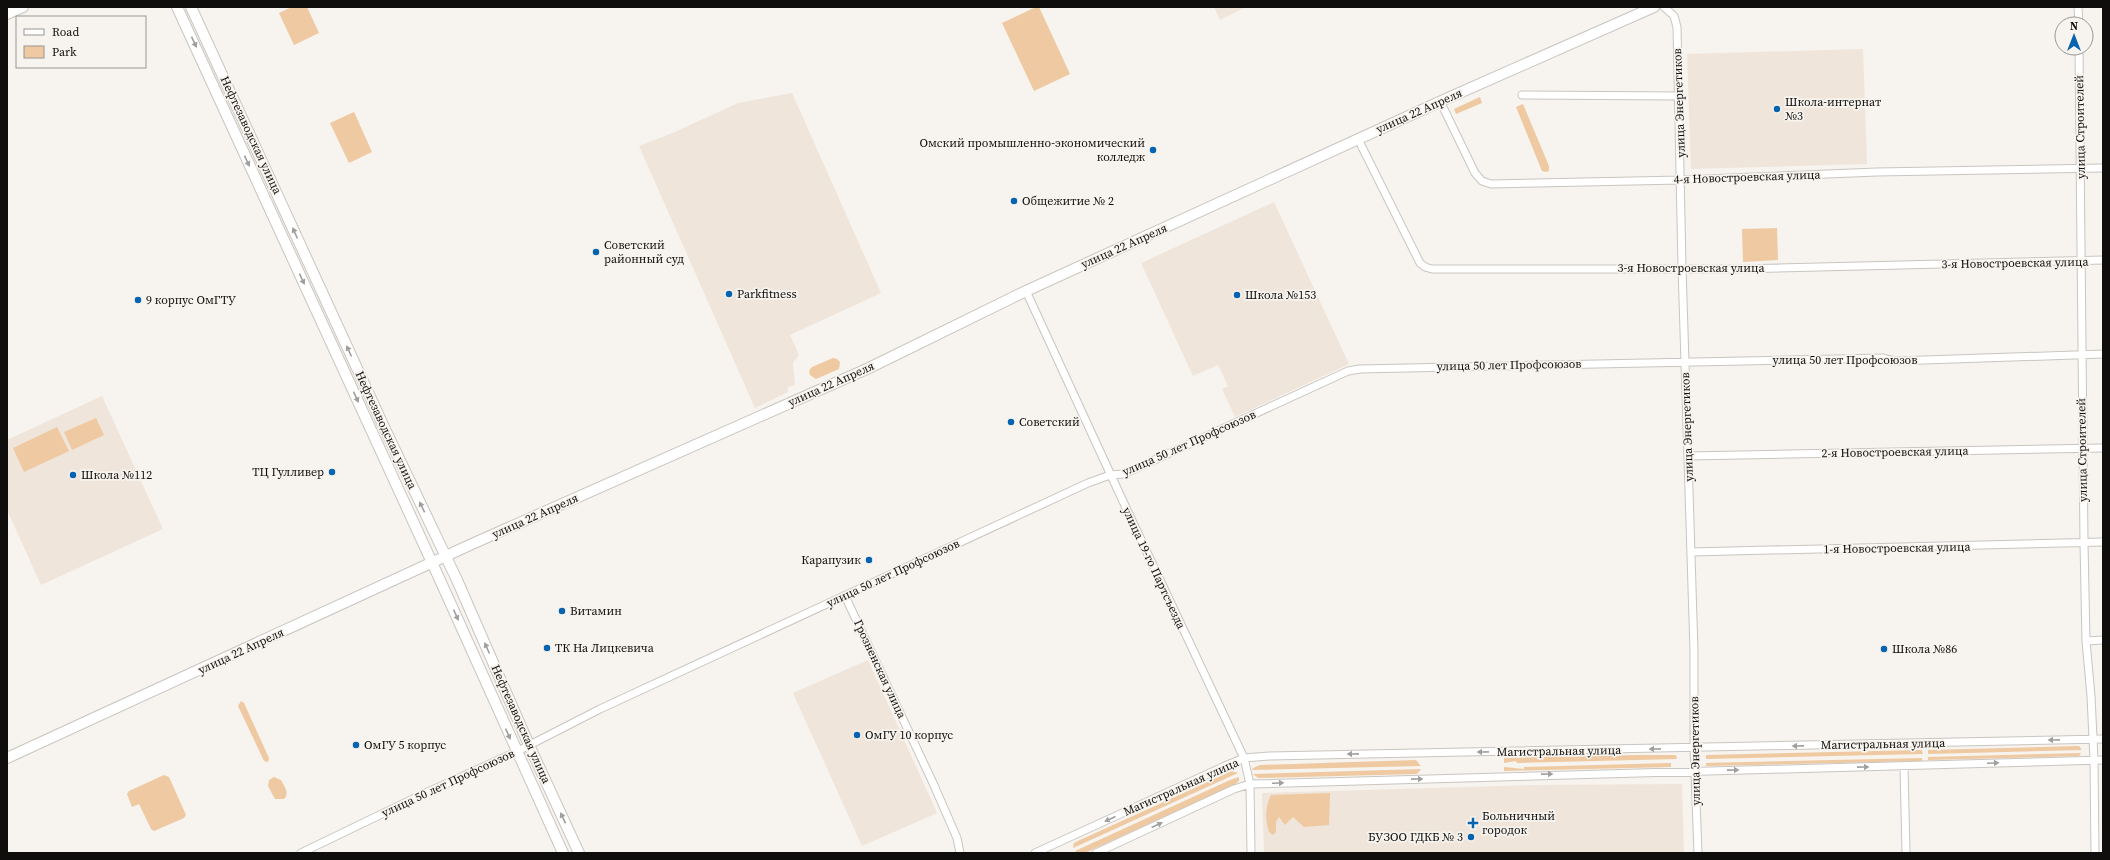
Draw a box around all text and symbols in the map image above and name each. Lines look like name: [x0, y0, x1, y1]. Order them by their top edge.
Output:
legend: [16, 16, 146, 68]
north arrow: [2054, 16, 2094, 56]
text: N: [2070, 19, 2078, 34]
text: Road: [52, 24, 79, 40]
one-way arrow: [191, 37, 197, 49]
text: Park: [52, 44, 77, 60]
street label: улица Энергетиков: [1669, 48, 1689, 158]
street label: Нефтезаводская улица: [217, 73, 286, 197]
street label: улица Строителей: [2071, 75, 2089, 179]
street label: улица 22 Апреля: [1373, 85, 1465, 137]
place label: Школа-интернат №3: [1785, 94, 1882, 124]
marker: Школа-интернат №3: [1772, 104, 1782, 114]
place label: Омский промышленно-экономический колледж: [919, 135, 1145, 165]
marker: Омский промышленно-экономический колледж: [1148, 145, 1158, 155]
one-way arrow: [244, 155, 250, 167]
street label: 4-я Новостроевская улица: [1673, 166, 1822, 188]
place label: Общежитие № 2: [1022, 193, 1114, 209]
marker: Общежитие № 2: [1009, 196, 1019, 206]
street label: улица 22 Апреля: [1078, 220, 1170, 272]
one-way arrow: [292, 227, 298, 238]
place label: Советский районный суд: [604, 237, 684, 267]
marker: Советский районный суд: [591, 247, 601, 257]
street label: 3-я Новостроевская улица: [1941, 254, 2090, 272]
street label: 3-я Новостроевская улица: [1617, 260, 1765, 276]
one-way arrow: [299, 273, 305, 285]
place label: Parkfitness: [737, 286, 797, 302]
place label: Школа №153: [1245, 287, 1316, 303]
marker: Parkfitness: [724, 289, 734, 299]
marker: Школа №153: [1232, 290, 1242, 300]
place label: 9 корпус ОмГТУ: [146, 292, 236, 308]
marker: 9 корпус ОмГТУ: [133, 295, 143, 305]
one-way arrow: [346, 345, 352, 356]
street label: улица 50 лет Профсоюзов: [1773, 352, 1917, 368]
street label: улица 50 лет Профсоюзов: [1436, 356, 1582, 374]
street label: улица 22 Апреля: [785, 358, 877, 410]
street label: Нефтезаводская улица: [352, 368, 421, 492]
street label: улица Энергетиков: [1677, 372, 1697, 482]
one-way arrow: [353, 391, 359, 403]
street label: улица Строителей: [2073, 398, 2091, 502]
street label: улица 50 лет Профсоюзов: [1120, 406, 1258, 480]
place label: Советский: [1019, 414, 1080, 430]
marker: Советский: [1006, 417, 1016, 427]
street label: 2-я Новостроевская улица: [1821, 443, 1970, 461]
place label: ТЦ Гулливер: [252, 464, 324, 480]
place label: Школа №112: [81, 467, 152, 483]
marker: ТЦ Гулливер: [327, 467, 337, 477]
marker: Школа №112: [68, 470, 78, 480]
street label: улица 22 Апреля: [489, 490, 581, 542]
one-way arrow: [419, 501, 425, 512]
street label: улица 19-го Партсъезда: [1119, 504, 1190, 632]
street label: улица 50 лет Профсоюзов: [824, 535, 962, 611]
street label: 1-я Новостроевская улица: [1823, 539, 1972, 557]
place label: Карапузик: [801, 552, 861, 568]
marker: Карапузик: [864, 555, 874, 565]
place label: Витамин: [570, 603, 622, 619]
marker: Витамин: [557, 606, 567, 616]
one-way arrow: [453, 610, 459, 621]
street label: Грозненская улица: [850, 617, 910, 722]
street label: улица 22 Апреля: [196, 624, 286, 678]
place label: ТК На Лицкевича: [555, 640, 655, 656]
one-way arrow: [483, 641, 489, 653]
place label: Школа №86: [1892, 641, 1957, 657]
marker: ТК На Лицкевича: [542, 643, 552, 653]
marker: Школа №86: [1879, 644, 1889, 654]
street label: Нефтезаводская улица: [488, 662, 555, 787]
street label: улица Энергетиков: [1686, 696, 1704, 806]
place label: ОмГУ 10 корпус: [865, 727, 953, 743]
one-way arrow: [505, 729, 511, 740]
marker: ОмГУ 10 корпус: [852, 730, 862, 740]
street label: Магистральная улица: [1821, 735, 1946, 753]
place label: ОмГУ 5 корпус: [364, 737, 446, 753]
one-way arrow: [2047, 737, 2060, 743]
marker: ОмГУ 5 корпус: [351, 740, 361, 750]
street label: Магистральная улица: [1497, 742, 1622, 760]
one-way arrow: [1791, 743, 1804, 749]
street label: улица 50 лет Профсоюзов: [379, 745, 517, 821]
one-way arrow: [1648, 746, 1661, 752]
one-way arrow: [1476, 749, 1489, 755]
one-way arrow: [1346, 751, 1359, 757]
street label: Магистральная улица: [1121, 754, 1242, 820]
one-way arrow: [1987, 760, 2000, 766]
one-way arrow: [1857, 764, 1870, 770]
one-way arrow: [1727, 767, 1740, 773]
one-way arrow: [1541, 771, 1554, 777]
one-way arrow: [1411, 775, 1423, 782]
one-way arrow: [1272, 779, 1284, 786]
place label: Больничный городок: [1482, 808, 1555, 838]
one-way arrow: [559, 811, 565, 823]
one-way arrow: [1104, 816, 1115, 822]
marker: Больничный городок: [1467, 817, 1479, 829]
one-way arrow: [1151, 822, 1163, 828]
place label: БУЗОО ГДКБ № 3: [1368, 829, 1463, 845]
marker: БУЗОО ГДКБ № 3: [1466, 832, 1476, 842]

